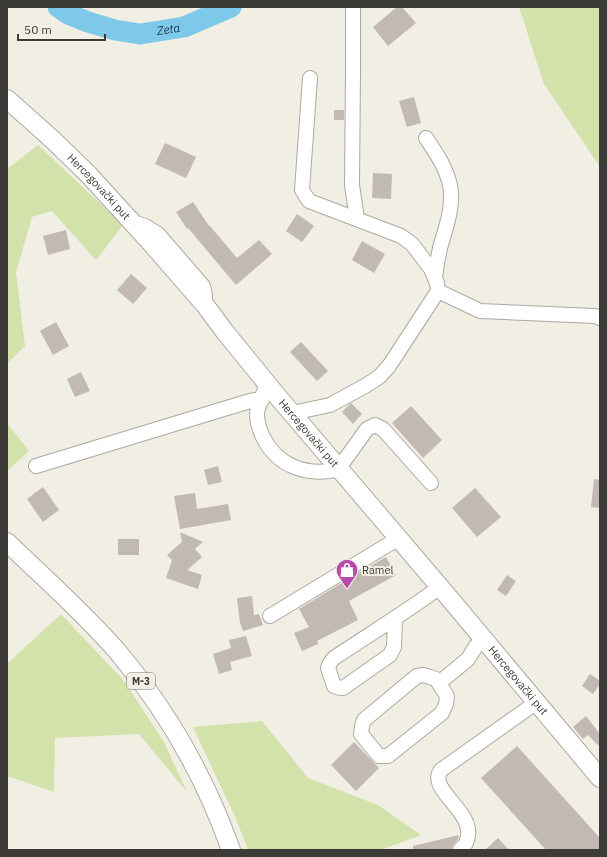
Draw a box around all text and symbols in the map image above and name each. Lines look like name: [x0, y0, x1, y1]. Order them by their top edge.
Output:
scale bar: [18, 16, 105, 42]
water label: Zeta: [155, 20, 181, 38]
text: 50 m: [24, 22, 52, 37]
street label: Hercegovački put: [64, 151, 133, 223]
street label: Hercegovački put: [276, 396, 342, 470]
shop icon: Ramel: [334, 557, 360, 590]
place label: Ramel: [362, 563, 393, 577]
street label: Hercegovački put: [485, 643, 551, 718]
road number: M-3: [127, 673, 155, 689]

